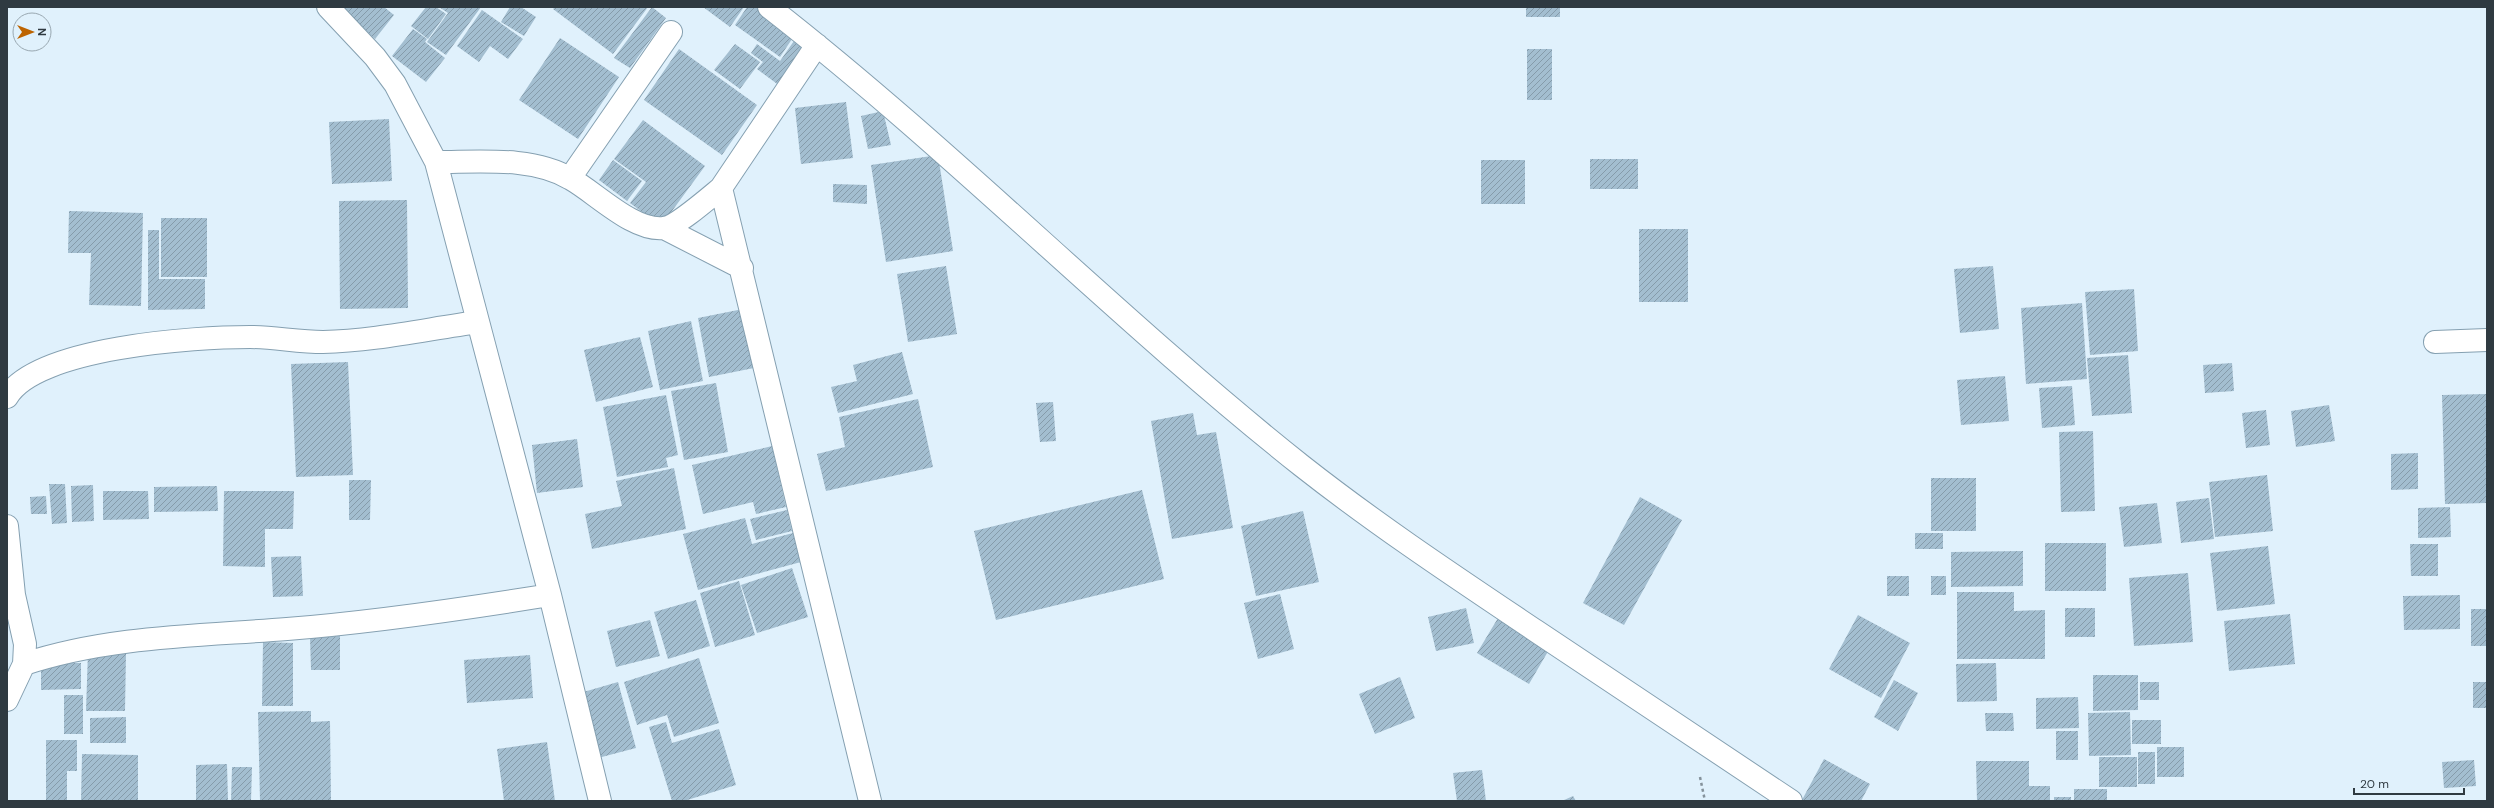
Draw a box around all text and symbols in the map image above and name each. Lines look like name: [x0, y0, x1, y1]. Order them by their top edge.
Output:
north arrow: [12, 12, 52, 52]
text: N: [35, 28, 49, 36]
scale bar: [2354, 770, 2464, 796]
text: 20 m: [2360, 776, 2389, 792]

